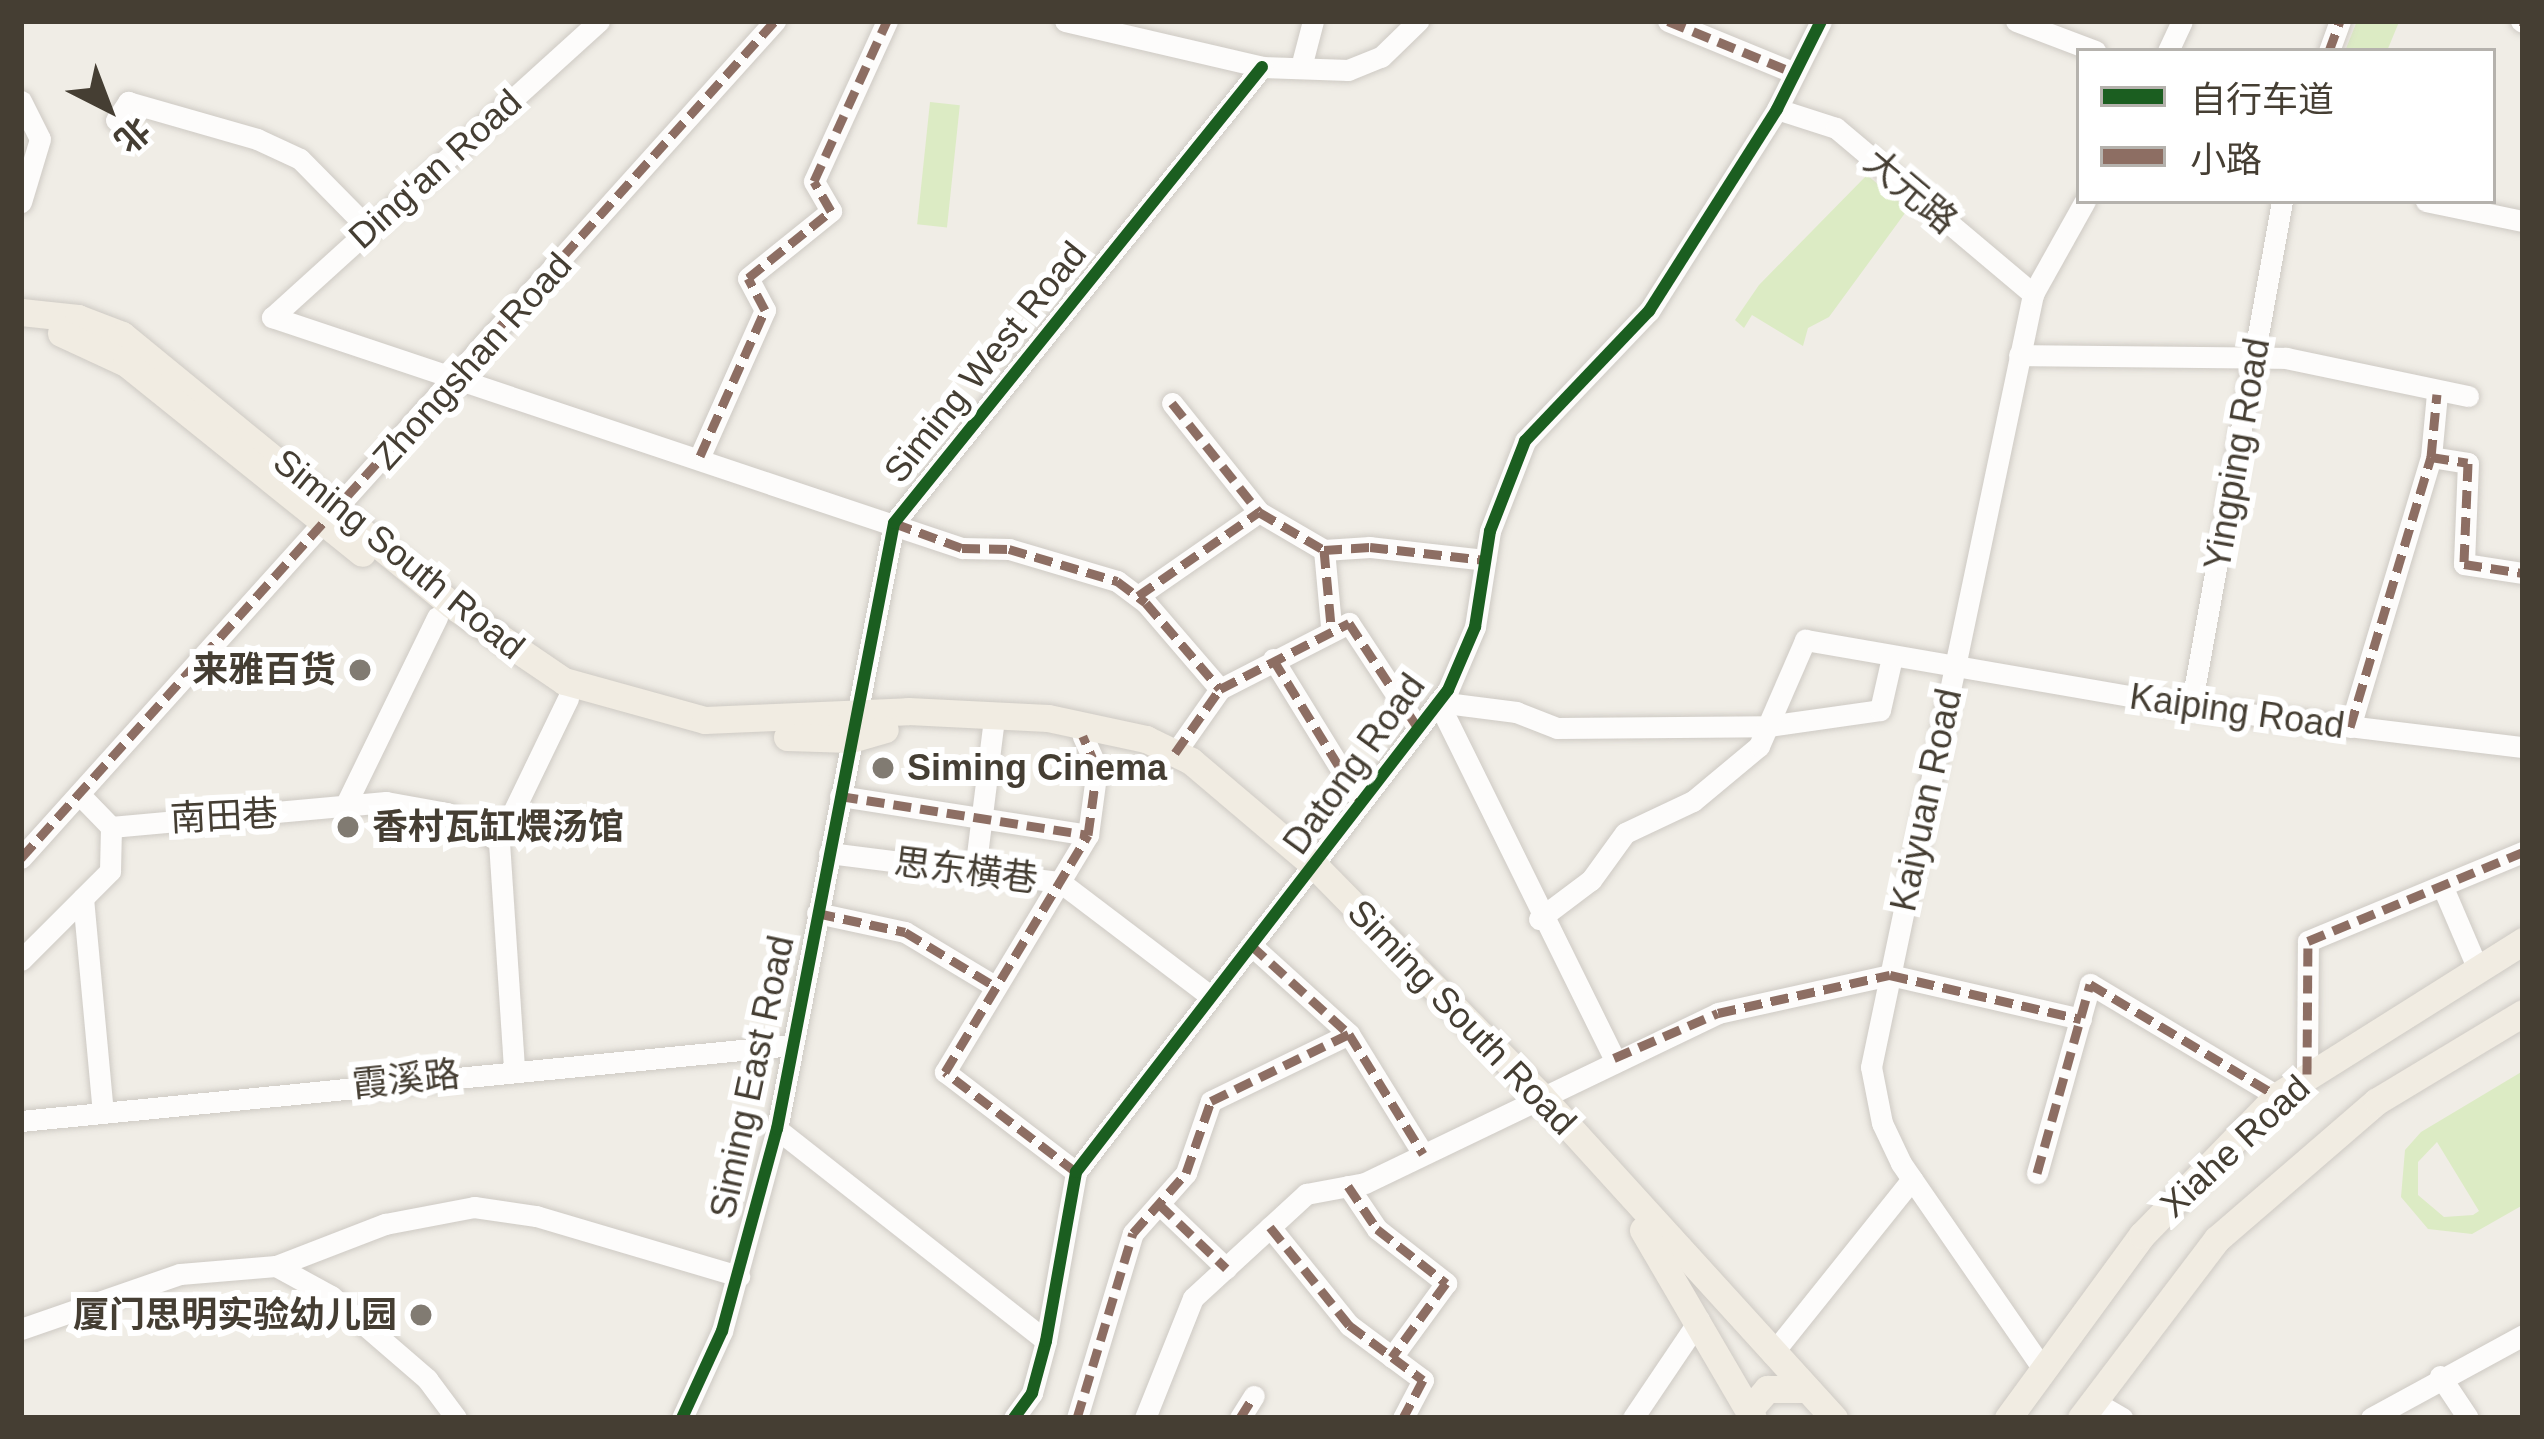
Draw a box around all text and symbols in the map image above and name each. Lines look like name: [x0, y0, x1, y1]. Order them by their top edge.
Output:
north arrow: [48, 48, 168, 168]
legend: [2076, 48, 2496, 204]
text: 自行车道: [2190, 79, 2334, 120]
street label: Ding'an Road: [340, 80, 530, 258]
text: 北: [108, 110, 157, 160]
text: 小路: [2190, 139, 2262, 180]
street label: 大元路: [1856, 140, 1966, 242]
street label: Siming West Road: [875, 233, 1095, 491]
street label: Zhongshan Road: [364, 244, 580, 478]
street label: Yingping Road: [2195, 335, 2279, 573]
street label: Siming South Road: [265, 440, 533, 668]
place label: 来雅百货: [192, 648, 336, 692]
marker: 来雅百货: [347, 657, 373, 683]
street label: Datong Road: [1274, 665, 1434, 863]
street label: Kaiping Road: [2127, 675, 2347, 747]
street label: Kaiyuan Road: [1881, 685, 1971, 915]
place label: Siming Cinema: [907, 746, 1167, 790]
marker: Siming Cinema: [870, 755, 896, 781]
street label: 南田巷: [169, 792, 279, 840]
place label: 香村瓦缸煨汤馆: [372, 805, 624, 849]
marker: 香村瓦缸煨汤馆: [335, 814, 361, 840]
street label: 思东横巷: [892, 840, 1040, 900]
street label: Siming South Road: [1339, 890, 1585, 1144]
street label: Siming East Road: [701, 932, 803, 1222]
street label: 霞溪路: [350, 1052, 462, 1106]
street label: Xiahe Road: [2151, 1066, 2319, 1226]
place label: 厦门思明实验幼儿园: [73, 1293, 397, 1337]
marker: 厦门思明实验幼儿园: [408, 1302, 434, 1328]

